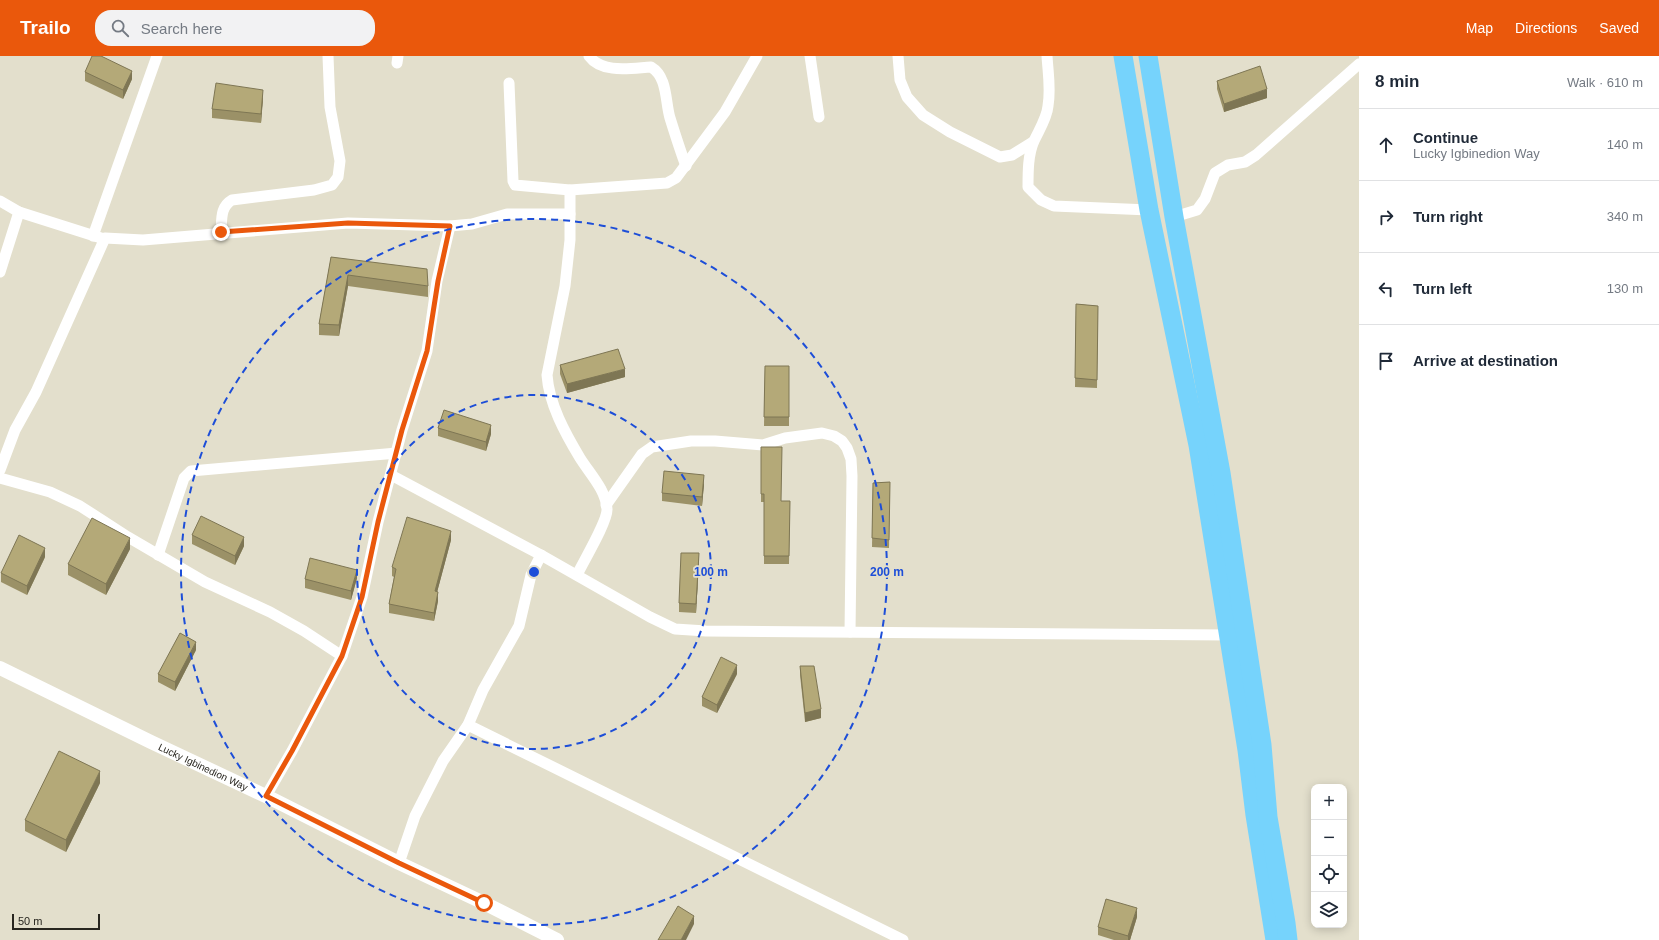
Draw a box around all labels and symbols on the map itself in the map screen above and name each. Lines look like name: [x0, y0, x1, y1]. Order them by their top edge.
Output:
route end: [212, 223, 230, 241]
centre of rings: [527, 565, 541, 579]
text: 100 m: [694, 565, 728, 579]
text: 200 m: [870, 565, 904, 579]
street label: Lucky Igbinedion Way: [157, 741, 250, 792]
route start: [475, 894, 493, 912]
scale bar: [12, 912, 100, 931]

